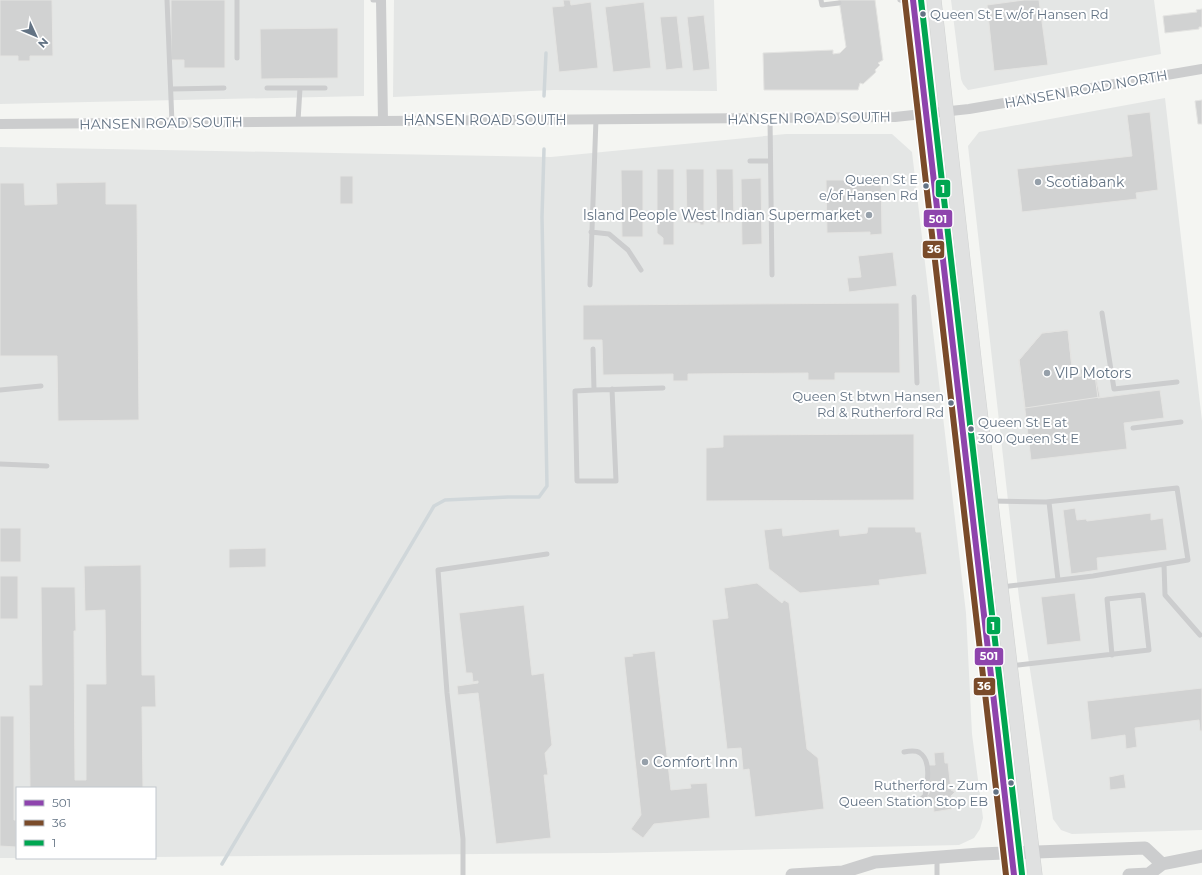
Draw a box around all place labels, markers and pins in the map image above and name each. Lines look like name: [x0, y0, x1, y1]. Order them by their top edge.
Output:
place label: Queen St E w/of Hansen Rd: [930, 6, 1108, 22]
marker: Queen St E w/of Hansen Rd: [918, 9, 928, 19]
place label: Queen St E e/of Hansen Rd: [819, 171, 918, 203]
place label: Scotiabank: [1046, 173, 1125, 191]
marker: Scotiabank: [1033, 177, 1043, 187]
marker: Queen St E e/of Hansen Rd: [921, 181, 931, 191]
place label: Island People West Indian Supermarket: [583, 206, 861, 224]
marker: Island People West Indian Supermarket: [864, 210, 874, 220]
place label: VIP Motors: [1055, 364, 1131, 382]
marker: VIP Motors: [1042, 368, 1052, 378]
place label: Queen St btwn Hansen Rd & Rutherford Rd: [792, 388, 944, 420]
marker: Queen St btwn Hansen Rd & Rutherford Rd: [946, 398, 956, 408]
place label: Queen St E at 300 Queen St E: [978, 414, 1079, 446]
marker: Queen St E at 300 Queen St E: [966, 424, 976, 434]
place label: Comfort Inn: [653, 753, 738, 771]
marker: Comfort Inn: [640, 757, 650, 767]
place label: Rutherford - Zum Queen Station Stop EB: [839, 777, 988, 809]
unlabelled marker: [1006, 778, 1016, 788]
marker: Rutherford - Zum Queen Station Stop EB: [991, 787, 1001, 797]

